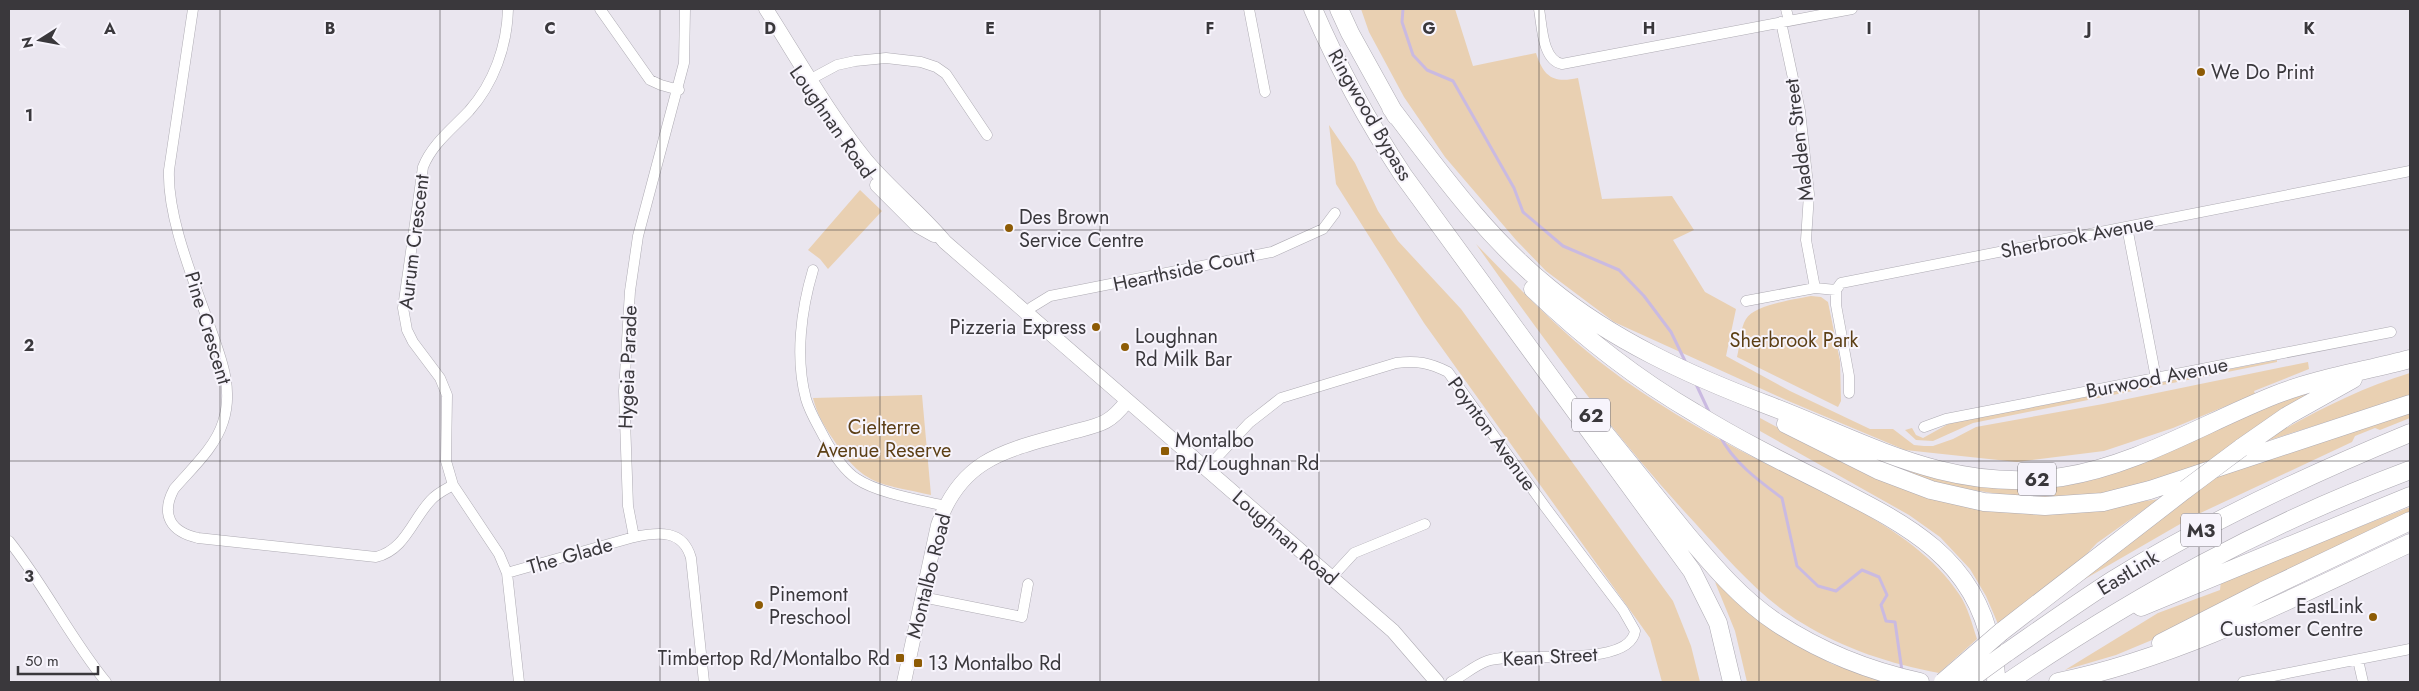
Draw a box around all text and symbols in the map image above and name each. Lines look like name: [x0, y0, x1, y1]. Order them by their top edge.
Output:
north arrow: [15, 15, 65, 65]
text: A: [103, 17, 116, 40]
text: B: [325, 17, 335, 40]
text: C: [544, 17, 556, 40]
text: D: [764, 17, 776, 40]
text: E: [985, 17, 995, 40]
text: F: [1206, 17, 1214, 40]
text: G: [1422, 17, 1436, 40]
text: H: [1643, 17, 1655, 40]
text: I: [1866, 17, 1872, 40]
text: J: [2083, 17, 2092, 40]
text: K: [2303, 17, 2315, 40]
text: N: [16, 35, 38, 50]
street label: Ringwood Bypass: [1320, 44, 1420, 186]
place label: We Do Print: [2211, 58, 2314, 87]
street label: Loughnan Road: [782, 60, 882, 184]
marker: We Do Print: [2195, 66, 2207, 78]
street label: Madden Street: [1777, 77, 1821, 203]
text: 1: [25, 104, 33, 127]
street label: Aurum Crescent: [391, 173, 437, 311]
place label: Des Brown Service Centre: [1019, 203, 1144, 255]
street label: Sherbrook Avenue: [1998, 208, 2156, 266]
marker: Des Brown Service Centre: [1003, 222, 1015, 234]
street label: Hearthside Court: [1110, 241, 1258, 299]
street label: Pine Crescent: [177, 268, 239, 388]
street label: Hygeia Parade: [611, 305, 645, 429]
place label: Pizzeria Express: [949, 313, 1086, 342]
marker: Pizzeria Express: [1090, 321, 1102, 333]
place label: Loughnan Rd Milk Bar: [1135, 322, 1232, 374]
park label: Sherbrook Park: [1730, 326, 1859, 355]
text: 2: [24, 334, 34, 357]
marker: Loughnan Rd Milk Bar: [1119, 341, 1131, 353]
street label: Burwood Avenue: [2084, 350, 2230, 406]
street label: Poynton Avenue: [1441, 371, 1543, 497]
road number: 62: [1572, 398, 1610, 432]
park label: Cielterre Avenue Reserve: [817, 413, 951, 465]
place label: Montalbo Rd/Loughnan Rd: [1175, 426, 1319, 478]
marker: Montalbo Rd/Loughnan Rd: [1159, 445, 1171, 457]
road number: 62: [2018, 462, 2056, 496]
street label: Loughnan Road: [1226, 484, 1344, 592]
street label: Montalbo Road: [899, 510, 959, 642]
road number: M3: [2181, 514, 2221, 546]
street label: The Glade: [524, 530, 616, 582]
street label: EastLink: [2092, 543, 2164, 603]
text: 3: [24, 565, 34, 588]
place label: Pinemont Preschool: [769, 580, 851, 632]
place label: EastLink Customer Centre: [2220, 592, 2363, 644]
marker: Pinemont Preschool: [753, 599, 765, 611]
marker: EastLink Customer Centre: [2367, 611, 2379, 623]
street label: Kean Street: [1502, 640, 1598, 674]
scale bar: [18, 644, 98, 676]
place label: Timbertop Rd/Montalbo Rd: [658, 644, 890, 673]
place label: 13 Montalbo Rd: [928, 649, 1061, 678]
text: 50 m: [25, 650, 59, 672]
marker: Timbertop Rd/Montalbo Rd: [894, 652, 906, 664]
marker: 13 Montalbo Rd: [912, 657, 924, 669]

